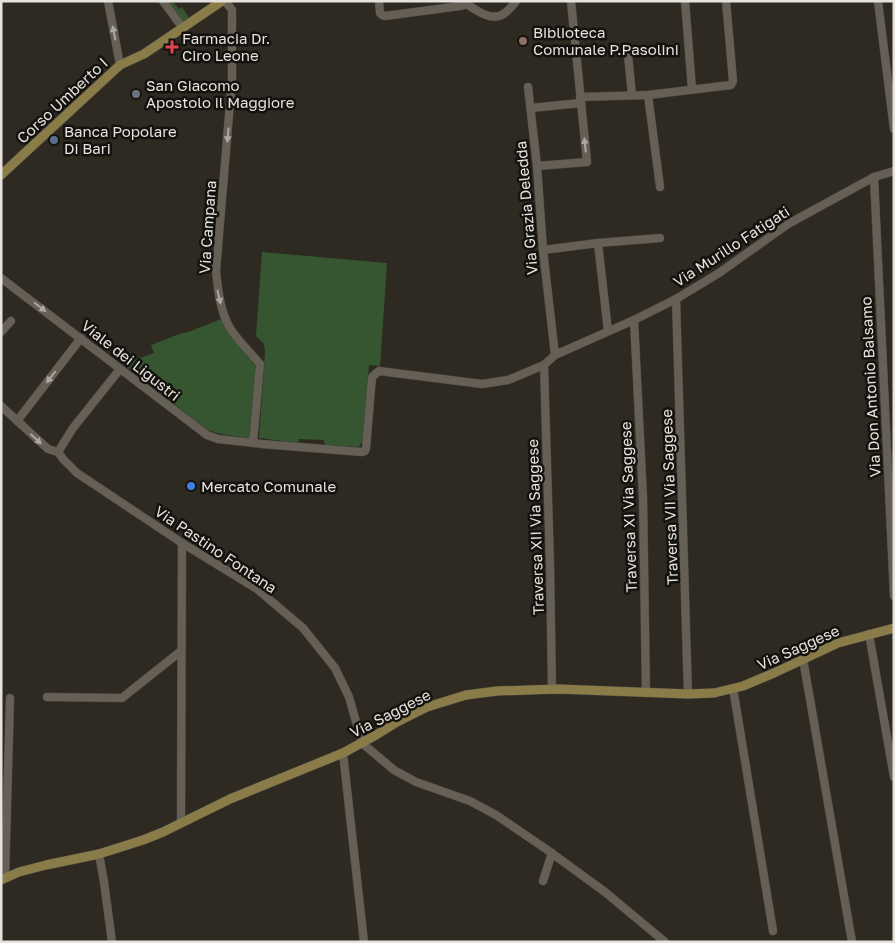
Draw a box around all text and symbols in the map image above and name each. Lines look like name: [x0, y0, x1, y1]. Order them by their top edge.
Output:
place label: Biblioteca Comunale P.Pasolini: [533, 23, 679, 58]
one-way arrow: [110, 25, 118, 41]
place label: Farmacia Dr. Ciro Leone: [182, 29, 270, 64]
marker: Biblioteca Comunale P.Pasolini: [517, 35, 529, 47]
marker: Farmacia Dr. Ciro Leone: [166, 41, 178, 53]
street label: Corso Umberto I: [13, 53, 111, 147]
place label: San Giacomo Apostolo il Maggiore: [146, 76, 295, 111]
marker: San Giacomo Apostolo il Maggiore: [130, 88, 142, 100]
place label: Banca Popolare Di Bari: [64, 122, 177, 157]
one-way arrow: [224, 128, 232, 144]
marker: Banca Popolare Di Bari: [48, 134, 60, 146]
one-way arrow: [581, 137, 589, 153]
street label: Via Grazia Deledda: [511, 140, 541, 276]
street label: Via Campana: [195, 180, 219, 274]
street label: Via Murillo Fatigati: [670, 202, 792, 290]
one-way arrow: [216, 289, 224, 305]
street label: Via Don Antonio Balsamo: [856, 296, 884, 478]
one-way arrow: [33, 302, 47, 312]
street label: Viale dei Ligustri: [78, 316, 184, 404]
one-way arrow: [46, 370, 57, 383]
street label: Traversa VII Via Saggese: [657, 408, 681, 585]
street label: Traversa XI Via Saggese: [616, 421, 640, 593]
one-way arrow: [30, 433, 42, 445]
street label: Traversa XII Via Saggese: [523, 439, 547, 615]
place label: Mercato Comunale: [201, 477, 336, 495]
marker: Mercato Comunale: [185, 480, 197, 492]
street label: Via Pastino Fontana: [152, 501, 280, 597]
street label: Via Saggese: [754, 621, 842, 673]
street label: Via Saggese: [347, 685, 434, 741]

